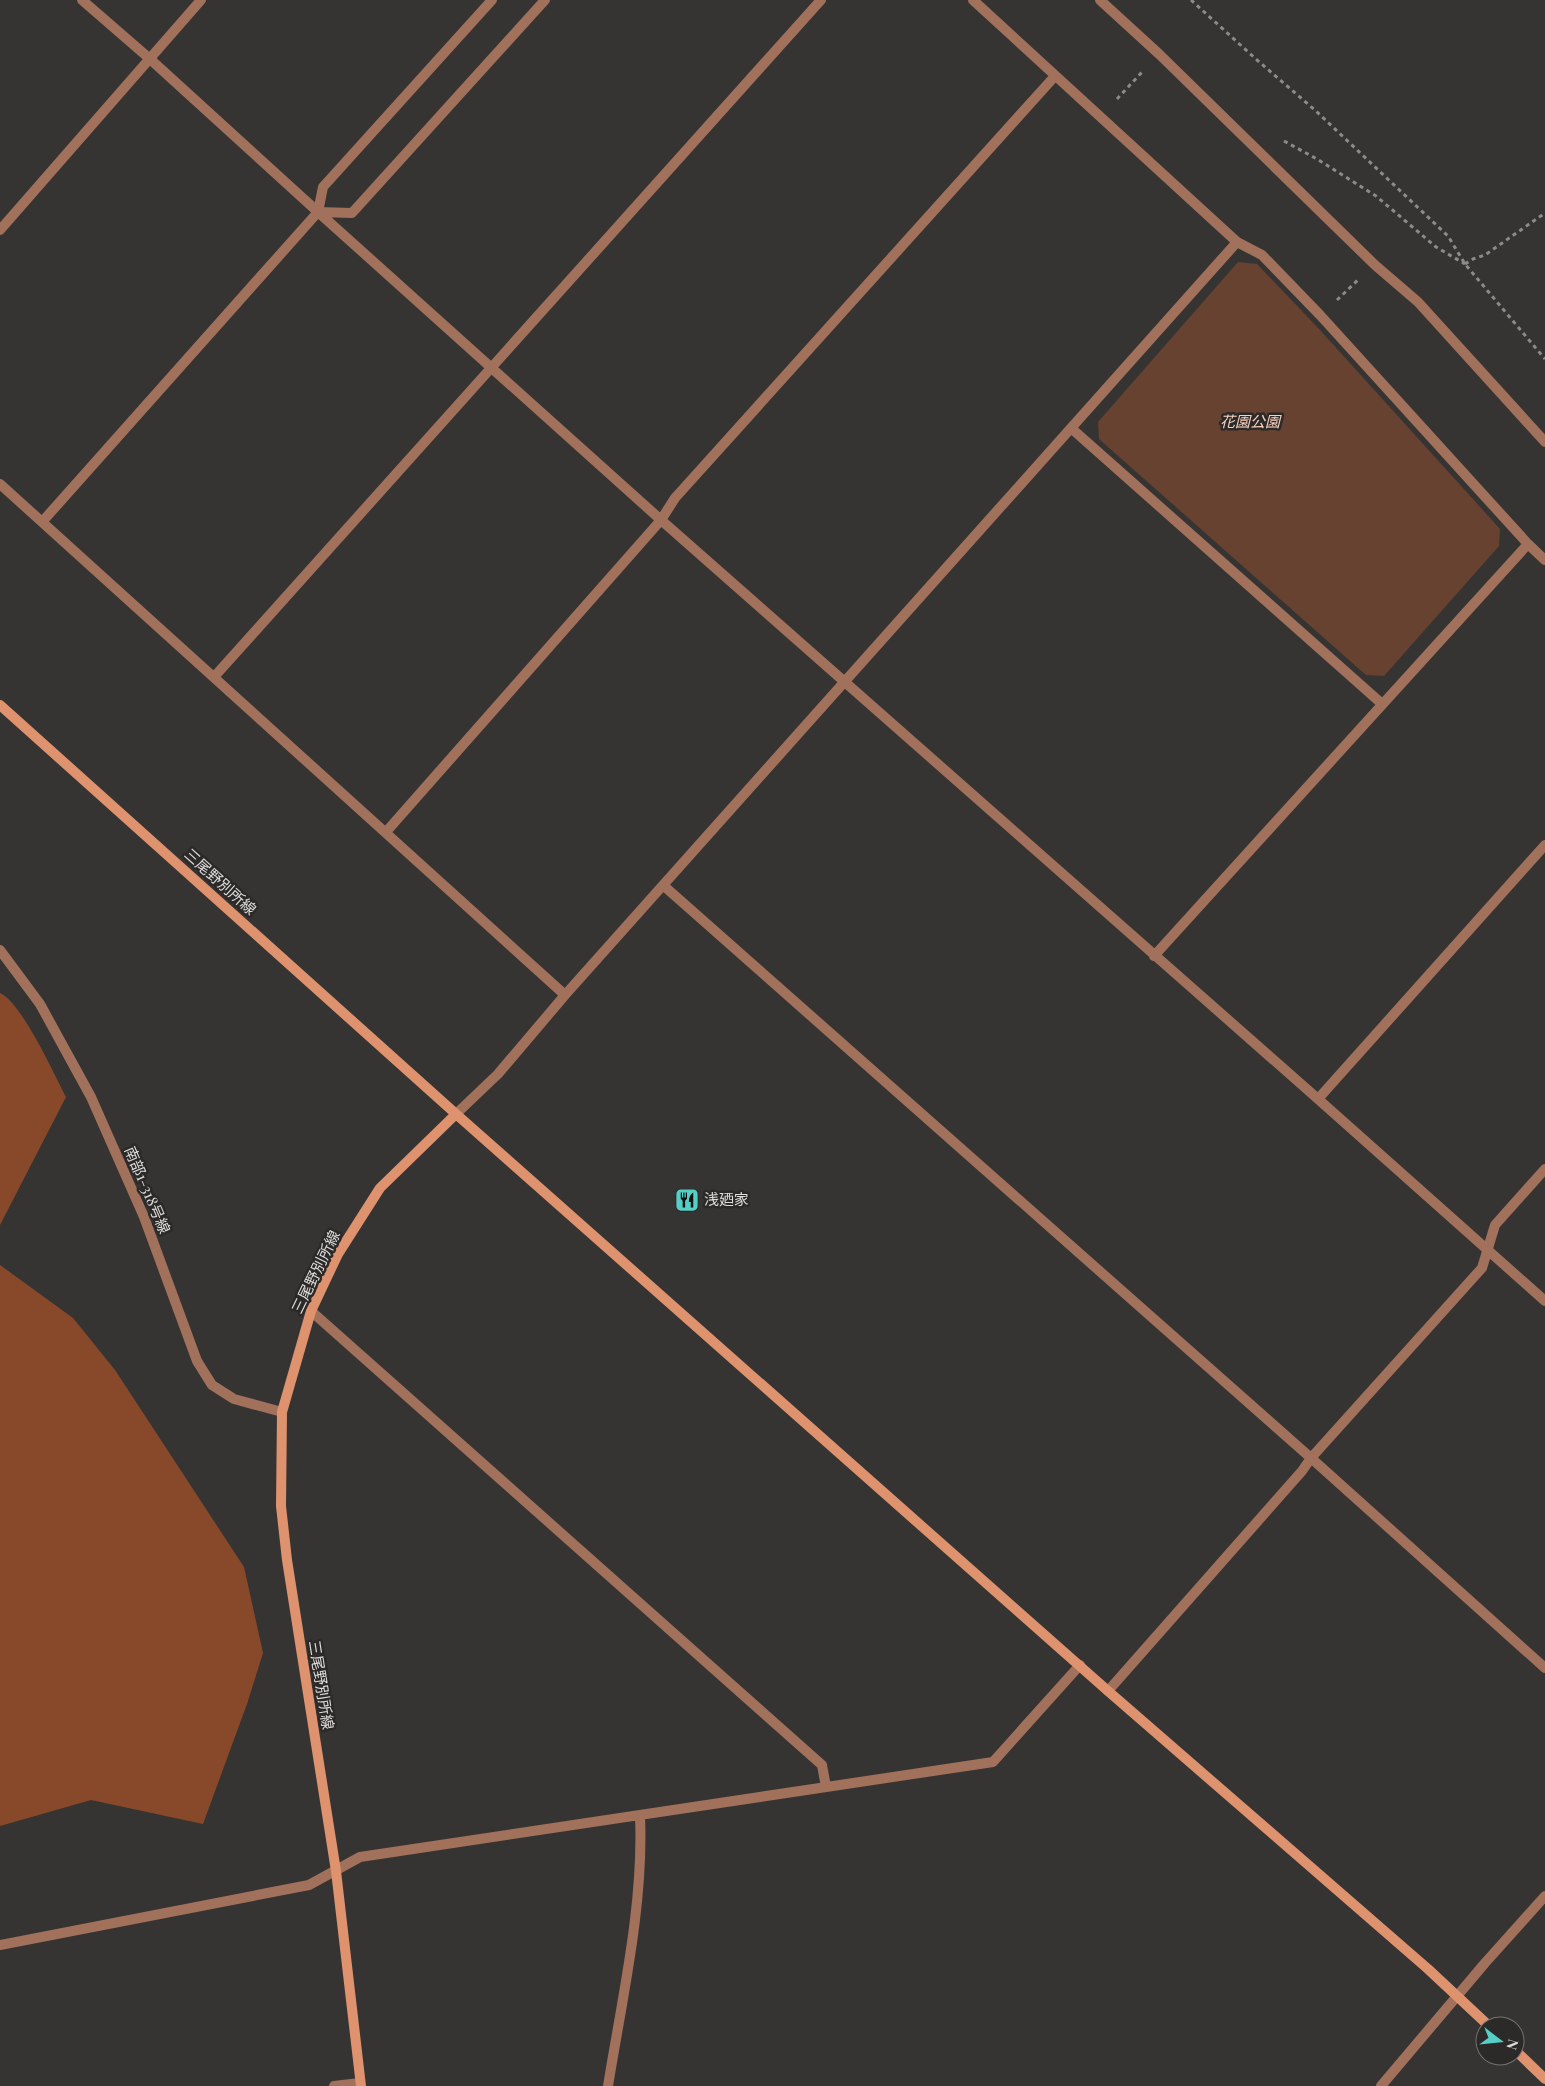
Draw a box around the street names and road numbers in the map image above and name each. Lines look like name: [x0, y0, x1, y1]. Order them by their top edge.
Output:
street label: 三尾野別所線: [181, 844, 261, 919]
street label: 南部1-318号線: [121, 1143, 175, 1236]
street label: 三尾野別所線: [286, 1227, 344, 1316]
street label: 三尾野別所線: [305, 1639, 339, 1731]

